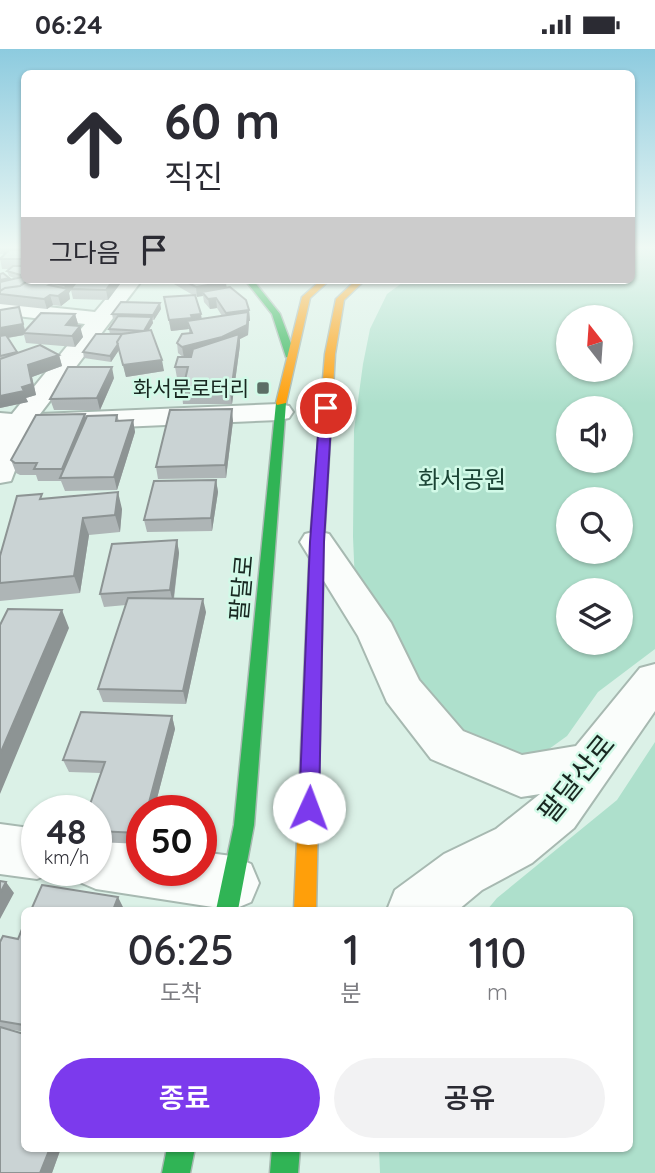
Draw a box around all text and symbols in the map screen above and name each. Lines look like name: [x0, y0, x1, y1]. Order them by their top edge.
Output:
text: 06:24: [35, 8, 103, 41]
text: 60 m: [164, 90, 280, 151]
icon: ahead: [49, 98, 140, 189]
text: 직진: [164, 156, 223, 196]
icon: arrive: [135, 231, 173, 269]
text: 그다음: [49, 236, 121, 269]
north arrow: [556, 305, 634, 381]
map controls: [556, 305, 633, 655]
place label: 화서문로터리: [133, 375, 249, 401]
pin: [296, 378, 356, 438]
marker: 화서문로터리: [255, 380, 271, 396]
icon: arrive: [307, 389, 345, 427]
button: sound: [556, 396, 633, 473]
park label: 화서공원: [418, 464, 506, 494]
button: search: [556, 487, 633, 564]
street label: 팔달로: [223, 554, 259, 622]
button: layers: [556, 578, 633, 655]
street label: 팔달산로: [530, 727, 622, 829]
position arrow: [272, 771, 346, 845]
speed limit sign: 50: [126, 795, 217, 886]
text: 48: [47, 809, 86, 853]
text: km/h: [44, 846, 89, 869]
text: 06:25: [128, 923, 234, 976]
text: 1: [343, 923, 359, 976]
text: 110: [469, 926, 526, 979]
text: m: [487, 977, 508, 1006]
text: 도착: [160, 978, 202, 1007]
text: 분: [341, 978, 362, 1007]
button: 종료: [49, 1058, 320, 1138]
button: 공유: [334, 1058, 605, 1138]

